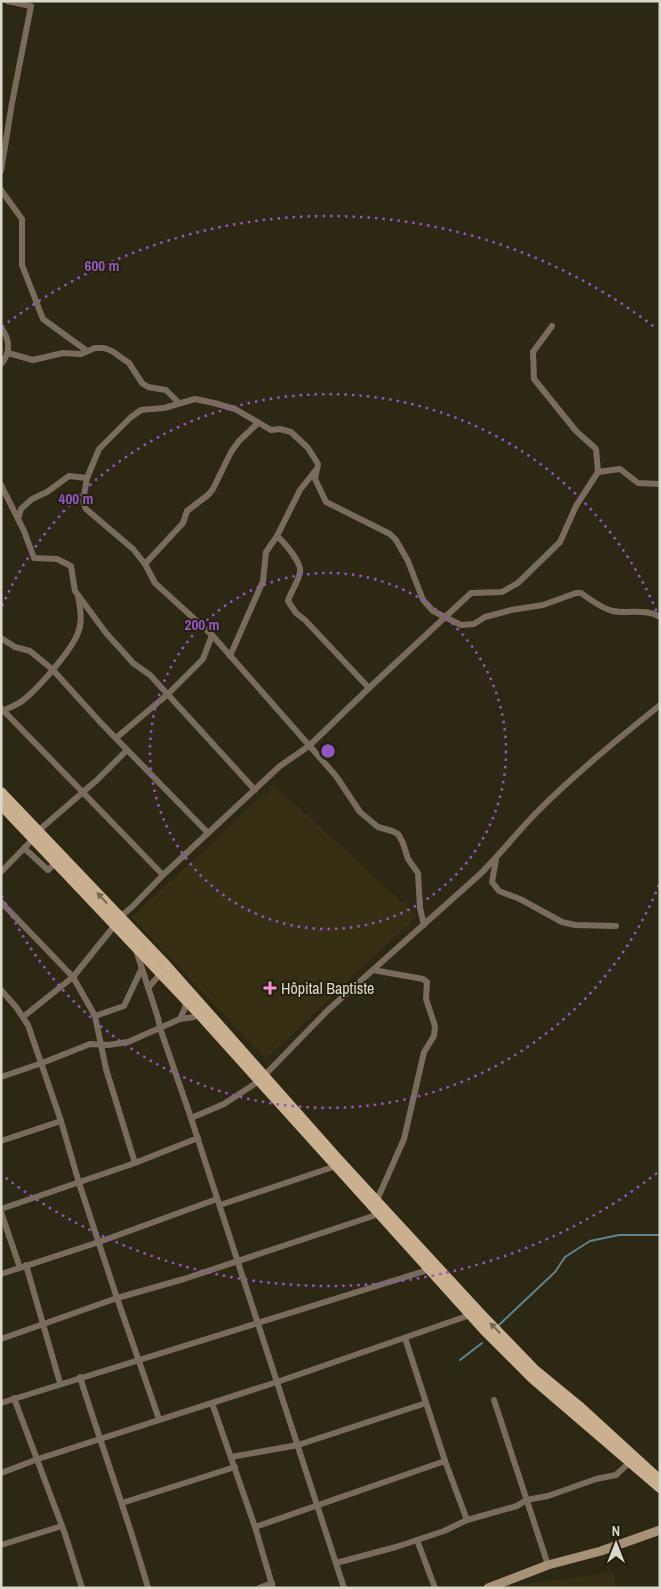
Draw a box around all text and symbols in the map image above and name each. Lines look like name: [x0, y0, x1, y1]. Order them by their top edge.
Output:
text: 600 m: [85, 255, 119, 276]
text: 400 m: [59, 488, 93, 509]
text: 200 m: [185, 614, 219, 635]
centre of rings: [319, 742, 337, 760]
one-way arrow: [96, 893, 108, 905]
place label: Hôpital Baptiste: [281, 977, 374, 999]
marker: Hôpital Baptiste: [263, 981, 277, 995]
one-way arrow: [489, 1323, 501, 1335]
north arrow: [591, 1519, 641, 1569]
text: N: [612, 1522, 620, 1540]

